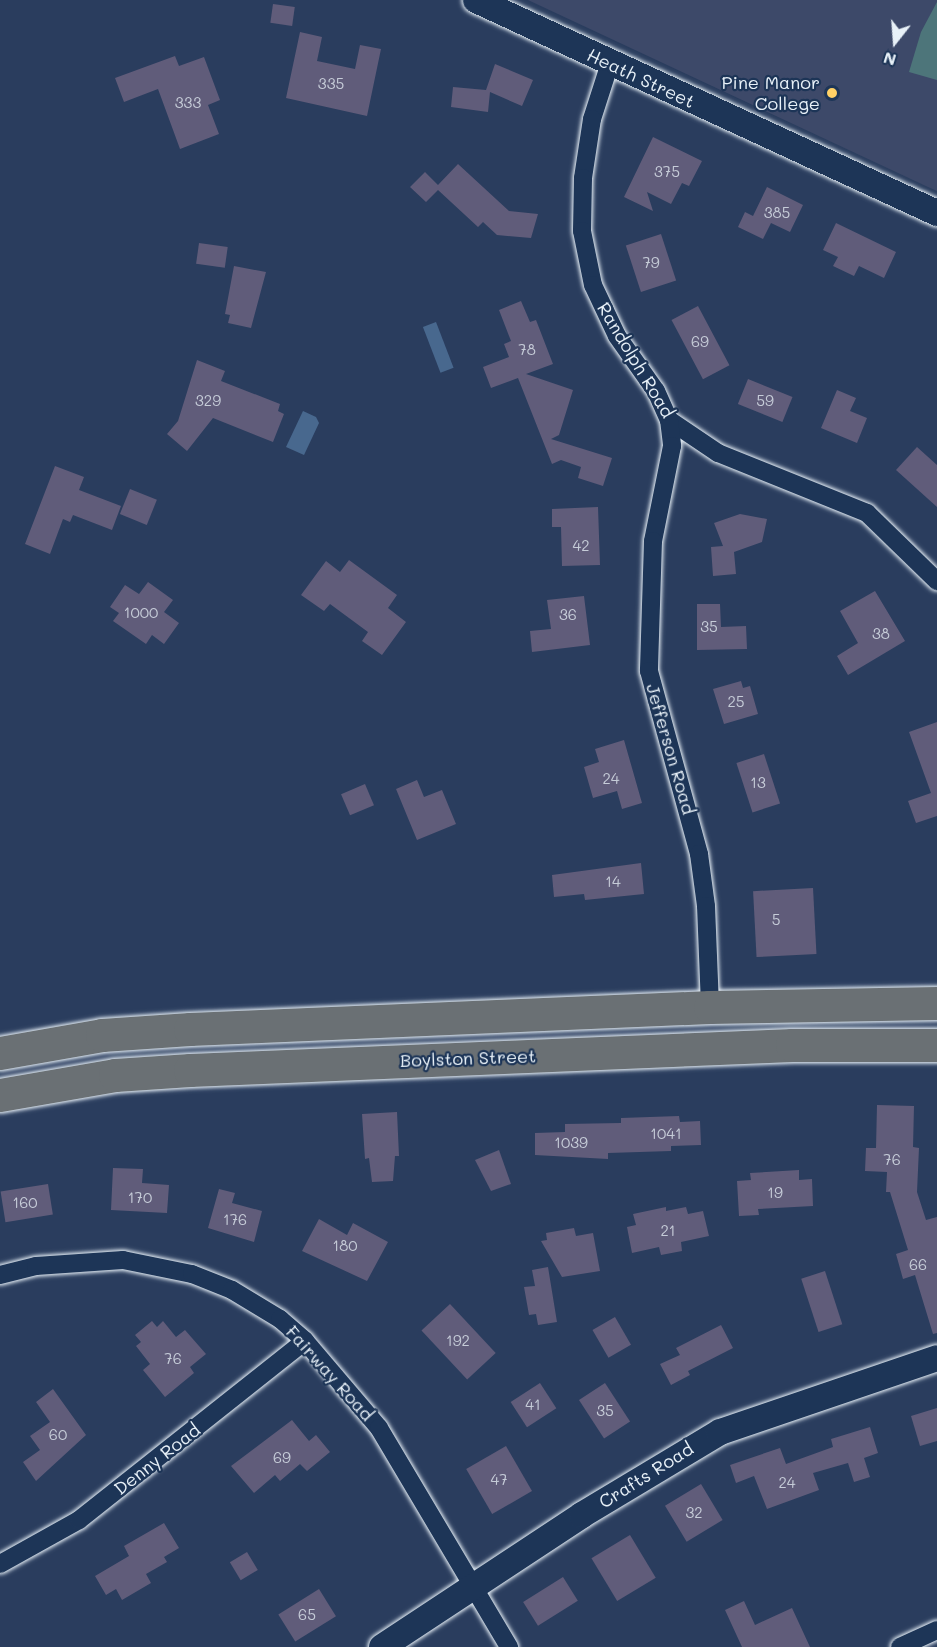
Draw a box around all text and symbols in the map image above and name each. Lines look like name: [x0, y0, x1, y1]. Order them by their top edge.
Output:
north arrow: [865, 12, 925, 72]
street label: Heath Street: [584, 44, 698, 112]
text: N: [881, 48, 898, 72]
place label: Pine Manor College: [721, 72, 820, 115]
house number: 335: [318, 75, 344, 93]
marker: Pine Manor College: [825, 86, 839, 100]
house number: 333: [175, 94, 201, 112]
house number: 375: [654, 163, 680, 181]
house number: 385: [764, 204, 790, 222]
house number: 79: [642, 254, 660, 272]
street label: Randolph Road: [593, 298, 679, 422]
house number: 69: [691, 333, 709, 351]
house number: 78: [518, 341, 536, 359]
house number: 329: [195, 392, 221, 410]
house number: 59: [756, 392, 774, 410]
house number: 42: [572, 537, 590, 555]
house number: 1000: [124, 604, 158, 622]
house number: 36: [559, 606, 577, 624]
house number: 35: [700, 618, 718, 636]
house number: 38: [872, 625, 890, 643]
street label: Jefferson Road: [642, 681, 700, 817]
house number: 25: [727, 693, 745, 711]
house number: 24: [602, 770, 620, 788]
house number: 13: [750, 774, 766, 792]
house number: 14: [605, 873, 621, 891]
house number: 5: [772, 911, 780, 929]
street label: Boylston Street: [400, 1045, 536, 1071]
house number: 1041: [650, 1125, 682, 1143]
house number: 1039: [554, 1134, 588, 1152]
house number: 76: [883, 1151, 901, 1169]
house number: 19: [767, 1184, 783, 1202]
house number: 170: [128, 1189, 152, 1207]
house number: 160: [12, 1194, 38, 1212]
house number: 176: [223, 1211, 247, 1229]
house number: 21: [660, 1222, 676, 1240]
house number: 180: [332, 1237, 358, 1255]
house number: 66: [909, 1256, 927, 1274]
street label: Fairway Road: [281, 1321, 379, 1425]
house number: 192: [446, 1332, 470, 1350]
house number: 76: [164, 1350, 182, 1368]
house number: 41: [525, 1396, 541, 1414]
house number: 35: [596, 1402, 614, 1420]
street label: Denny Road: [110, 1419, 204, 1499]
house number: 60: [49, 1426, 67, 1444]
street label: Crafts Road: [595, 1437, 697, 1513]
house number: 69: [273, 1449, 291, 1467]
house number: 47: [490, 1471, 508, 1489]
house number: 24: [778, 1474, 796, 1492]
house number: 32: [685, 1504, 703, 1522]
house number: 65: [298, 1606, 316, 1624]

